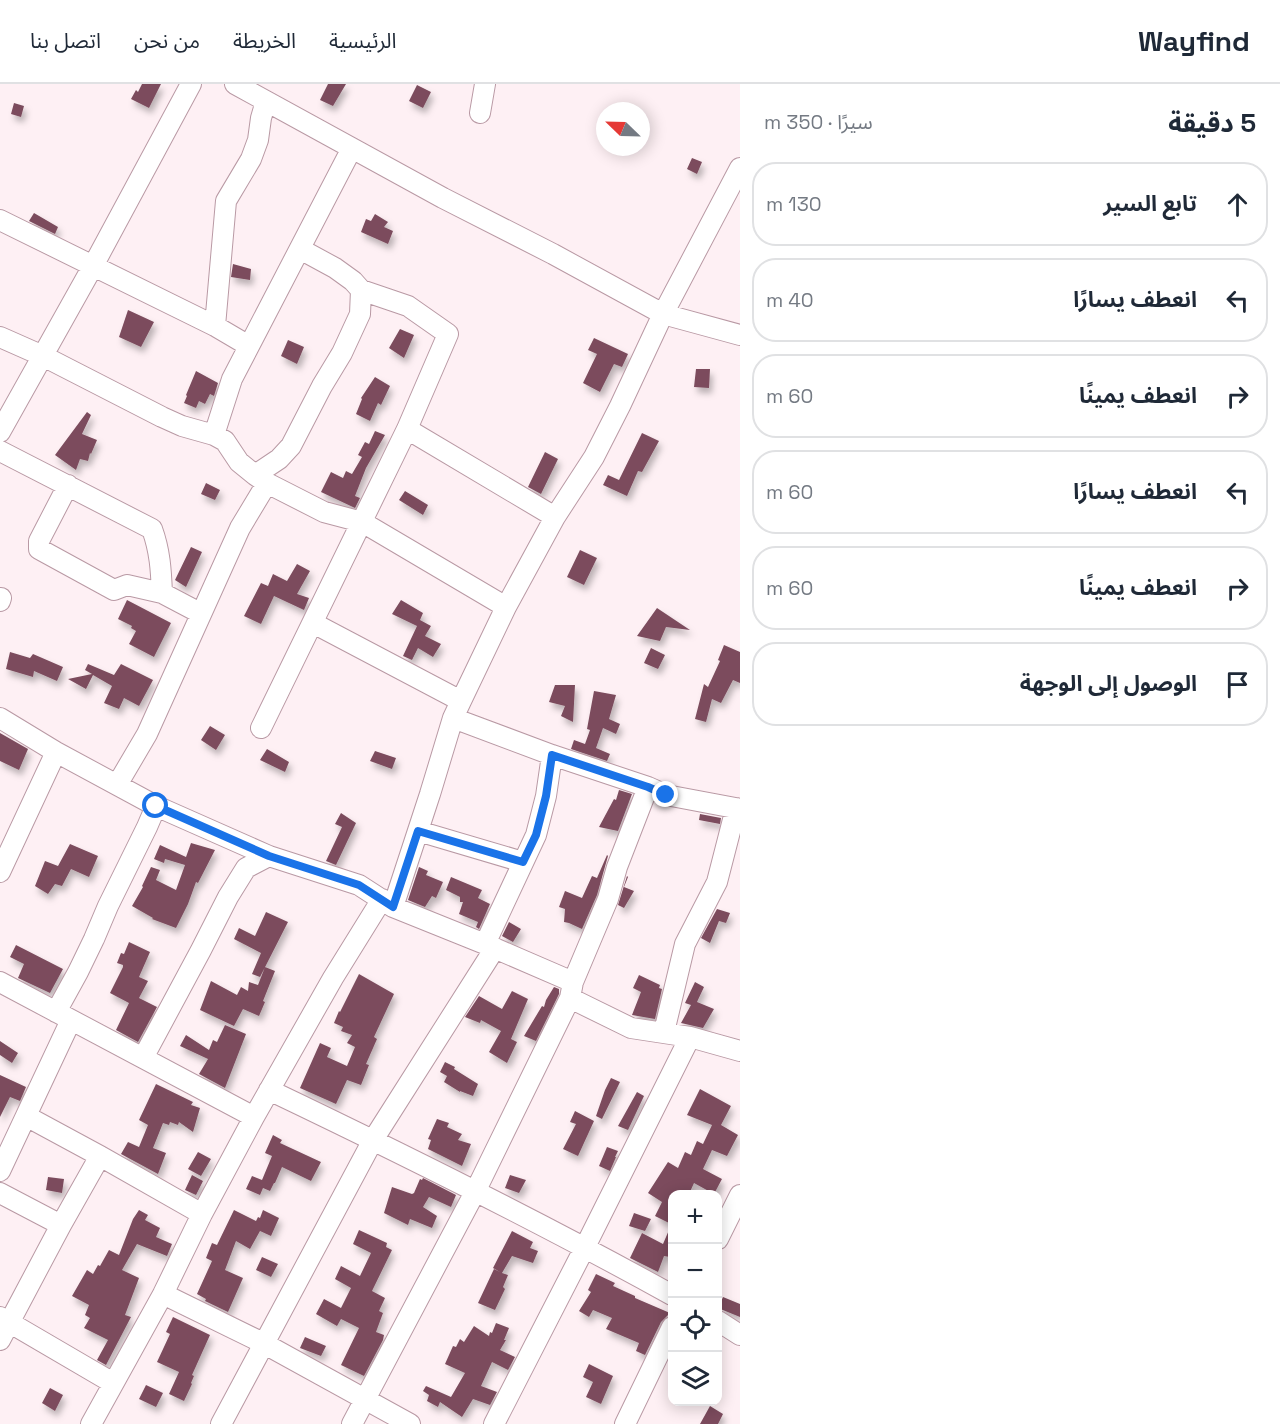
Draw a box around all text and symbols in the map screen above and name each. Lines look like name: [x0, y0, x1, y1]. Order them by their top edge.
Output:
text: Wayfind: [1138, 23, 1250, 59]
text: اتصل بنا: [30, 27, 101, 54]
text: من نحن: [134, 27, 200, 54]
text: الخريطة: [233, 27, 296, 54]
text: الرئيسية: [329, 27, 396, 54]
north arrow: [596, 102, 650, 156]
text: 5 دقيقة: [1168, 106, 1256, 140]
text: سيرًا · 350 m: [764, 109, 873, 135]
icon: ahead: [1221, 188, 1254, 221]
text: تابع السير: [1103, 189, 1197, 217]
text: 130 m: [766, 191, 822, 217]
icon: left: [1221, 284, 1254, 317]
text: انعطف يسارًا: [1073, 285, 1197, 313]
text: 40 m: [766, 287, 814, 313]
icon: right: [1221, 380, 1254, 413]
text: انعطف يمينًا: [1079, 381, 1197, 409]
text: 60 m: [766, 383, 813, 409]
icon: left: [1221, 476, 1254, 509]
text: انعطف يسارًا: [1073, 477, 1197, 505]
text: 60 m: [766, 479, 813, 505]
icon: right: [1221, 572, 1254, 605]
text: انعطف يمينًا: [1079, 573, 1197, 601]
text: 60 m: [766, 575, 813, 601]
icon: arrive: [1221, 668, 1254, 701]
text: الوصول إلى الوجهة: [1020, 669, 1197, 697]
route end: [652, 781, 678, 807]
route start: [142, 792, 168, 818]
map controls: [668, 1190, 722, 1406]
button: +: [668, 1190, 722, 1244]
button: −: [668, 1244, 722, 1298]
button: locate: [668, 1298, 722, 1352]
button: layers: [668, 1352, 722, 1406]

